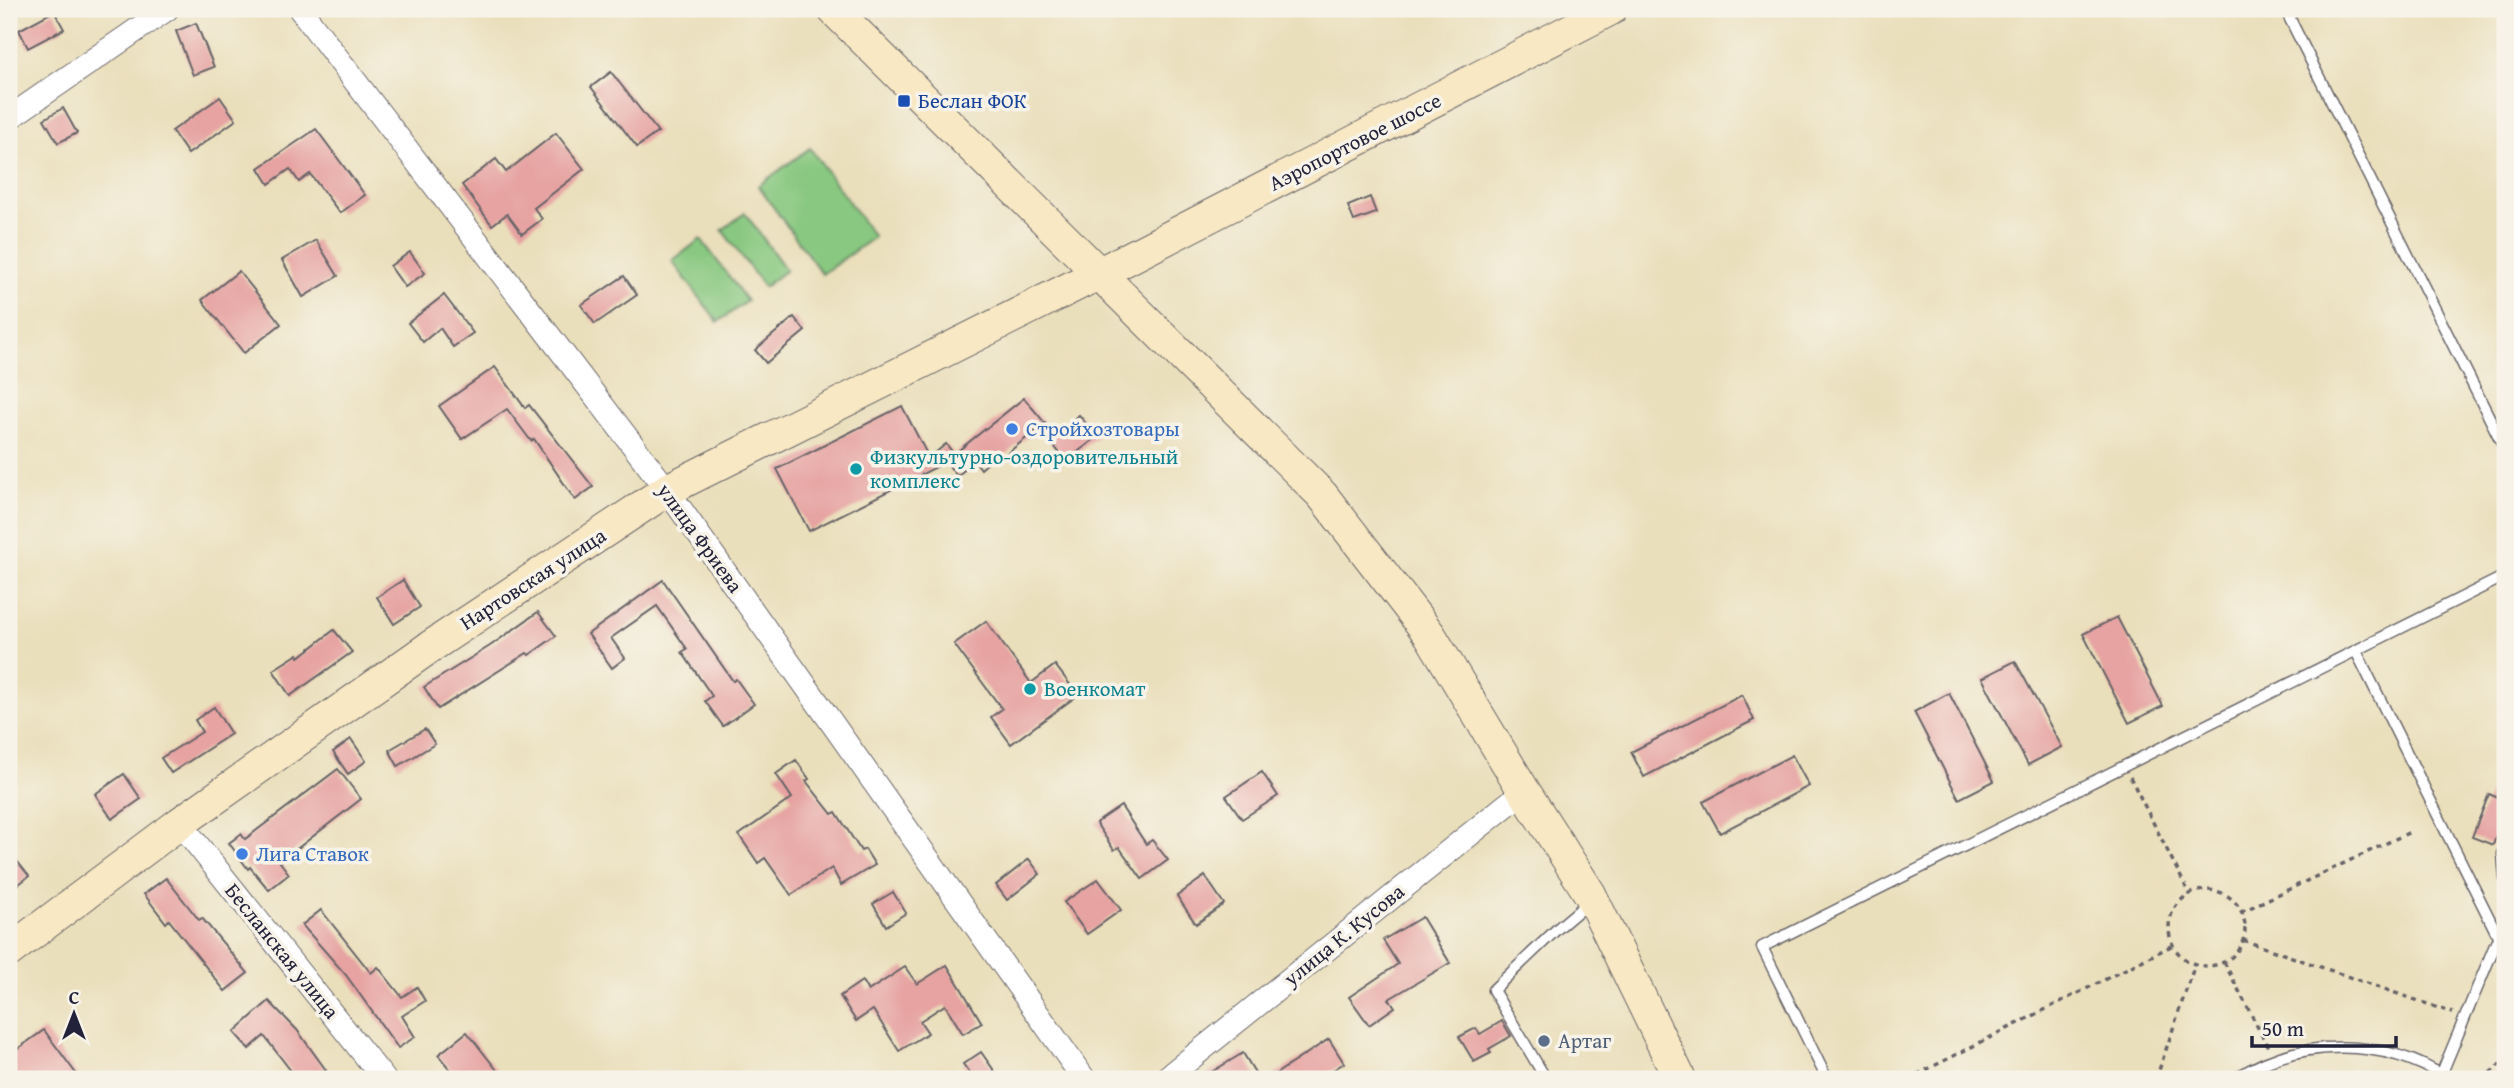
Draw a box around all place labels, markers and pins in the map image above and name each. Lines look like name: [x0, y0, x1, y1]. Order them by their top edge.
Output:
place label: Беслан ФОК: [918, 85, 1027, 116]
marker: Беслан ФОК: [896, 93, 912, 109]
place label: Стройхозтовары: [1026, 413, 1180, 444]
marker: Стройхозтовары: [1004, 421, 1020, 437]
place label: Физкультурно-оздоровительный комплекс: [870, 441, 1178, 496]
marker: Физкультурно-оздоровительный комплекс: [848, 461, 864, 477]
place label: Военкомат: [1044, 673, 1146, 704]
marker: Военкомат: [1022, 681, 1038, 697]
place label: Лига Ставок: [256, 838, 369, 869]
marker: Лига Ставок: [234, 846, 250, 862]
place label: Артаг: [1558, 1025, 1611, 1056]
marker: Артаг: [1536, 1033, 1552, 1049]

